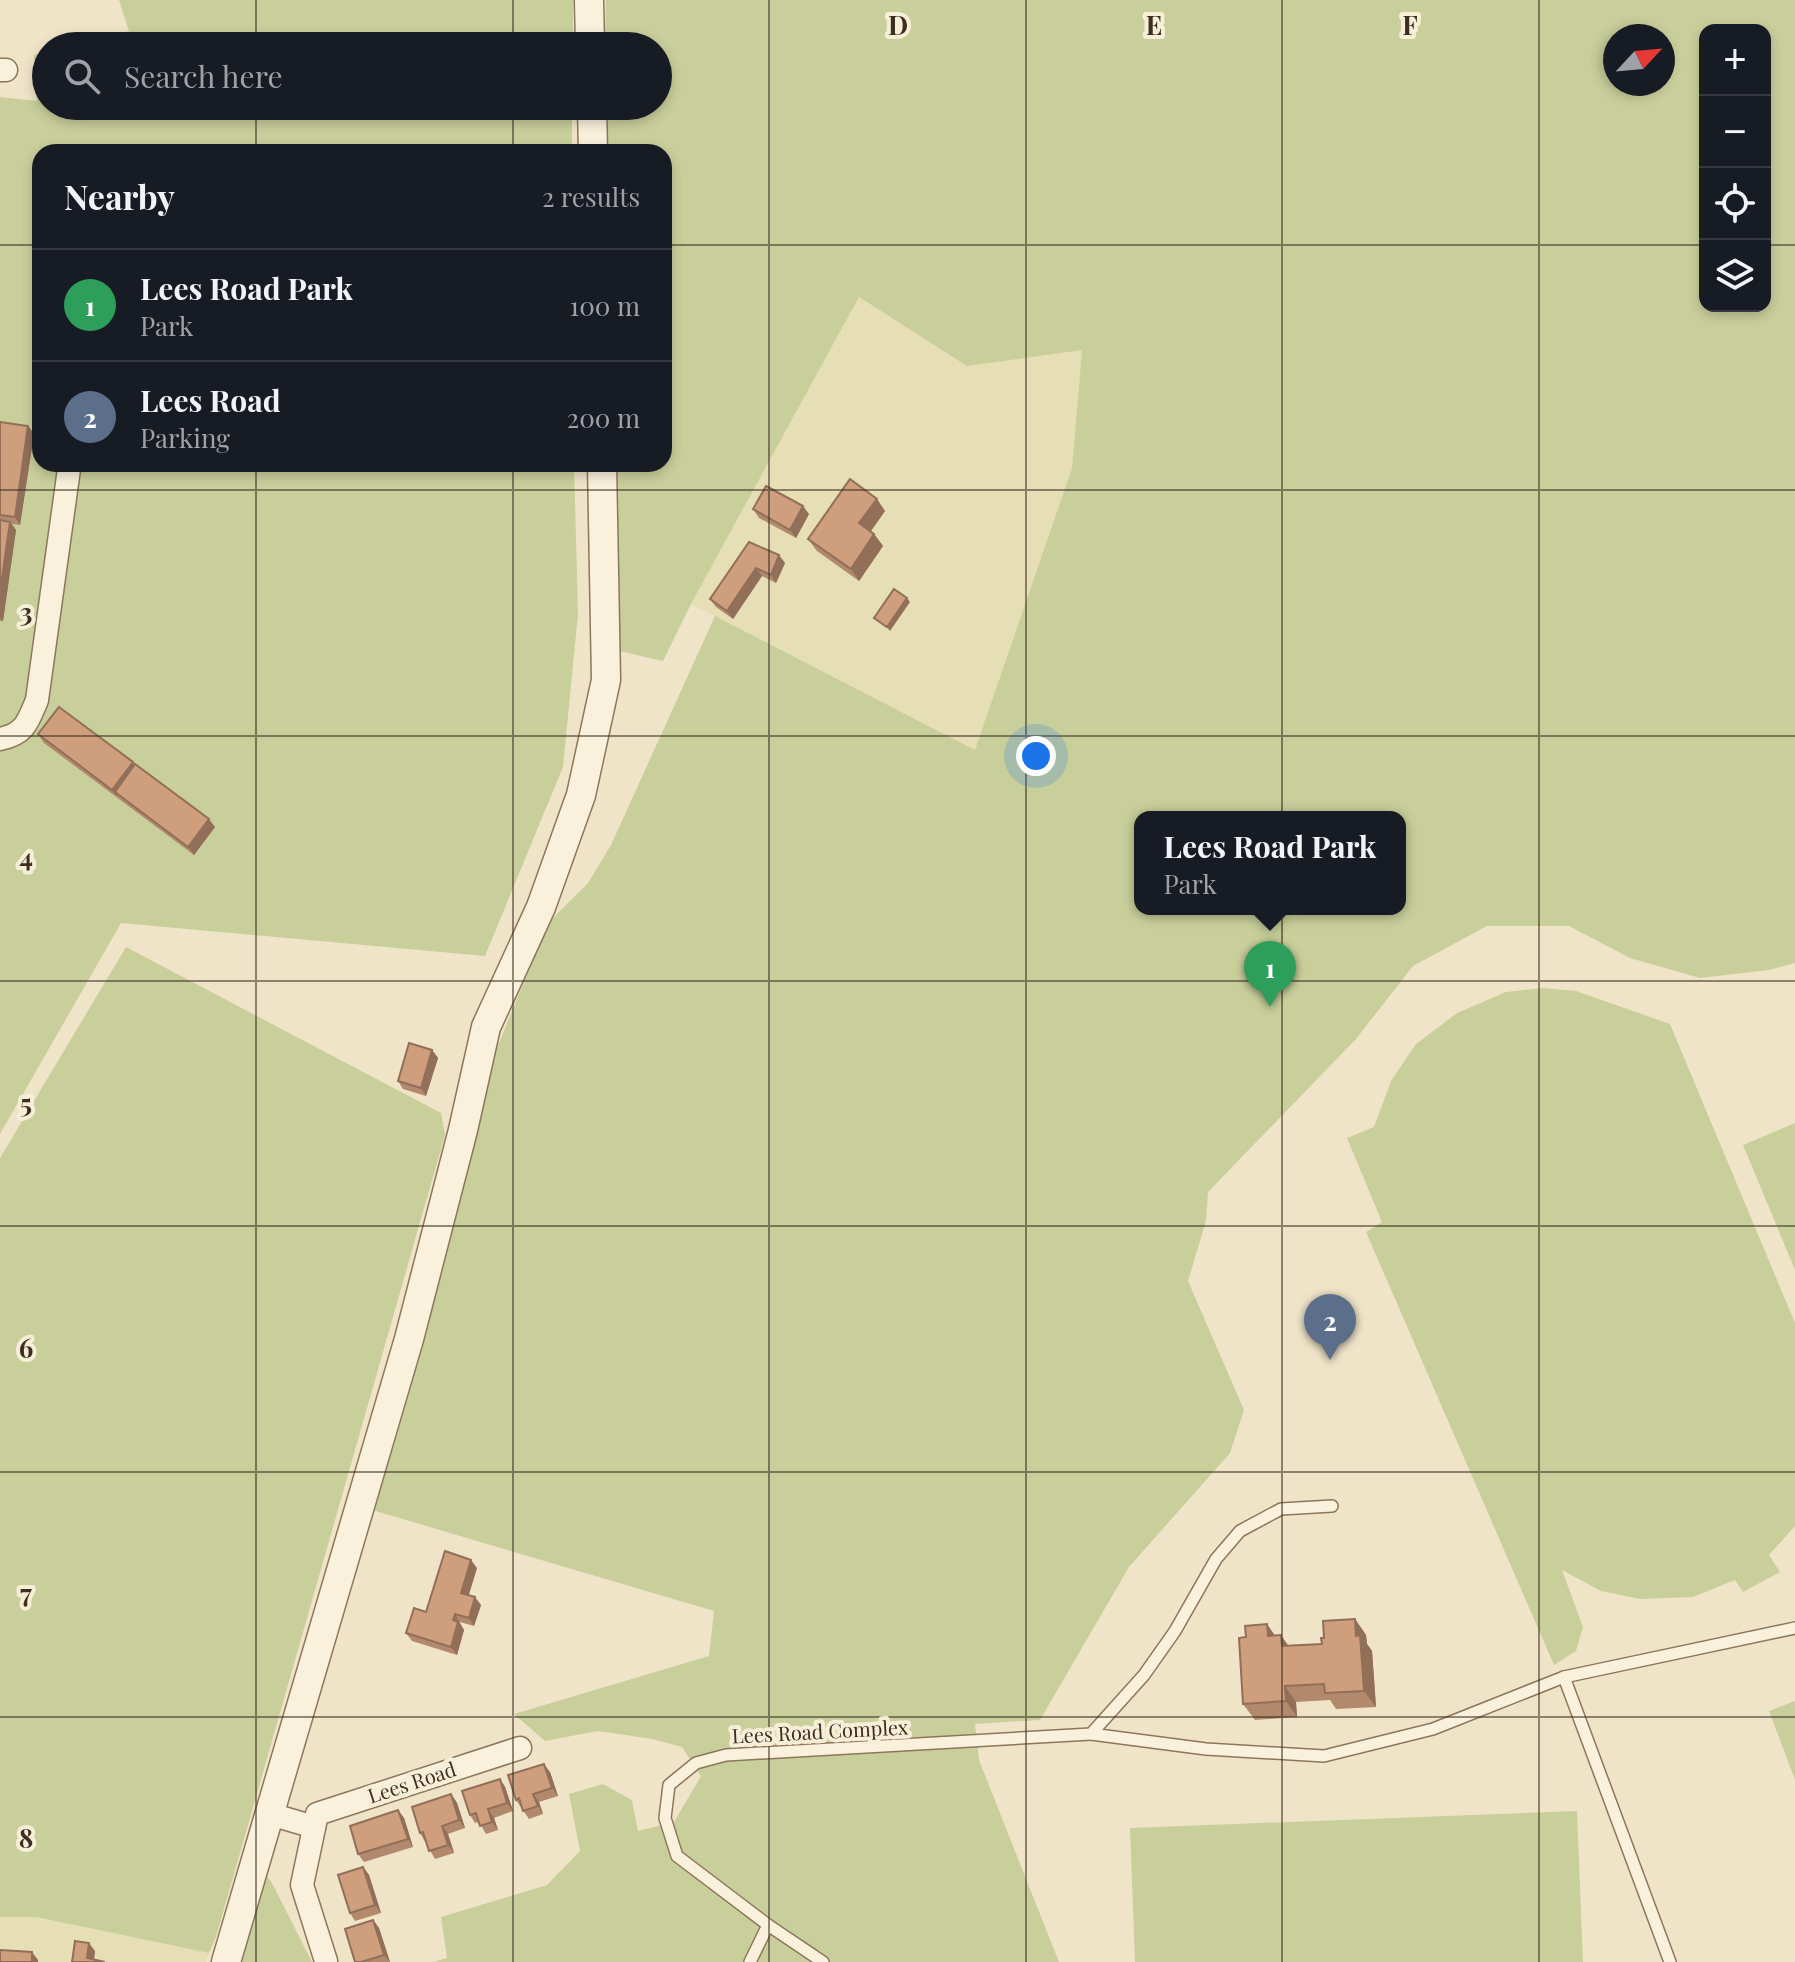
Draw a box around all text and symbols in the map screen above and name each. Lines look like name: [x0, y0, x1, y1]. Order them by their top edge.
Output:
text: D: [888, 7, 908, 42]
text: E: [1146, 7, 1162, 42]
text: F: [1402, 7, 1418, 42]
north arrow: [1603, 24, 1675, 96]
map controls: [1699, 24, 1771, 312]
button: +: [1699, 24, 1771, 96]
search box: [32, 32, 672, 120]
icon: search: [60, 54, 104, 98]
text: Search here: [124, 56, 283, 96]
button: −: [1699, 96, 1771, 168]
button: locate: [1699, 168, 1771, 240]
text: Nearby: [64, 173, 175, 219]
text: 2 results: [542, 179, 640, 214]
button: layers: [1699, 240, 1771, 312]
text: Lees Road Park: [140, 268, 353, 308]
text: 1: [85, 288, 95, 323]
text: 100 m: [570, 288, 640, 323]
text: Park: [140, 308, 193, 343]
text: Lees Road: [140, 380, 281, 420]
text: 2: [83, 400, 97, 435]
text: 200 m: [567, 400, 640, 435]
text: Parking: [140, 420, 230, 455]
text: 3: [20, 594, 32, 629]
your location: [1016, 736, 1056, 776]
popup: [1134, 811, 1406, 915]
text: Lees Road Park: [1164, 826, 1376, 866]
text: 4: [19, 839, 33, 874]
text: Park: [1164, 866, 1217, 901]
pin: 1: [1244, 941, 1296, 1007]
text: 5: [20, 1085, 32, 1120]
pin: 2: [1304, 1294, 1356, 1360]
text: 6: [19, 1330, 33, 1365]
text: 7: [20, 1575, 32, 1610]
street label: Lees Road Complex: [731, 1712, 909, 1749]
street label: Lees Road: [364, 1754, 460, 1809]
text: 8: [19, 1820, 33, 1855]

